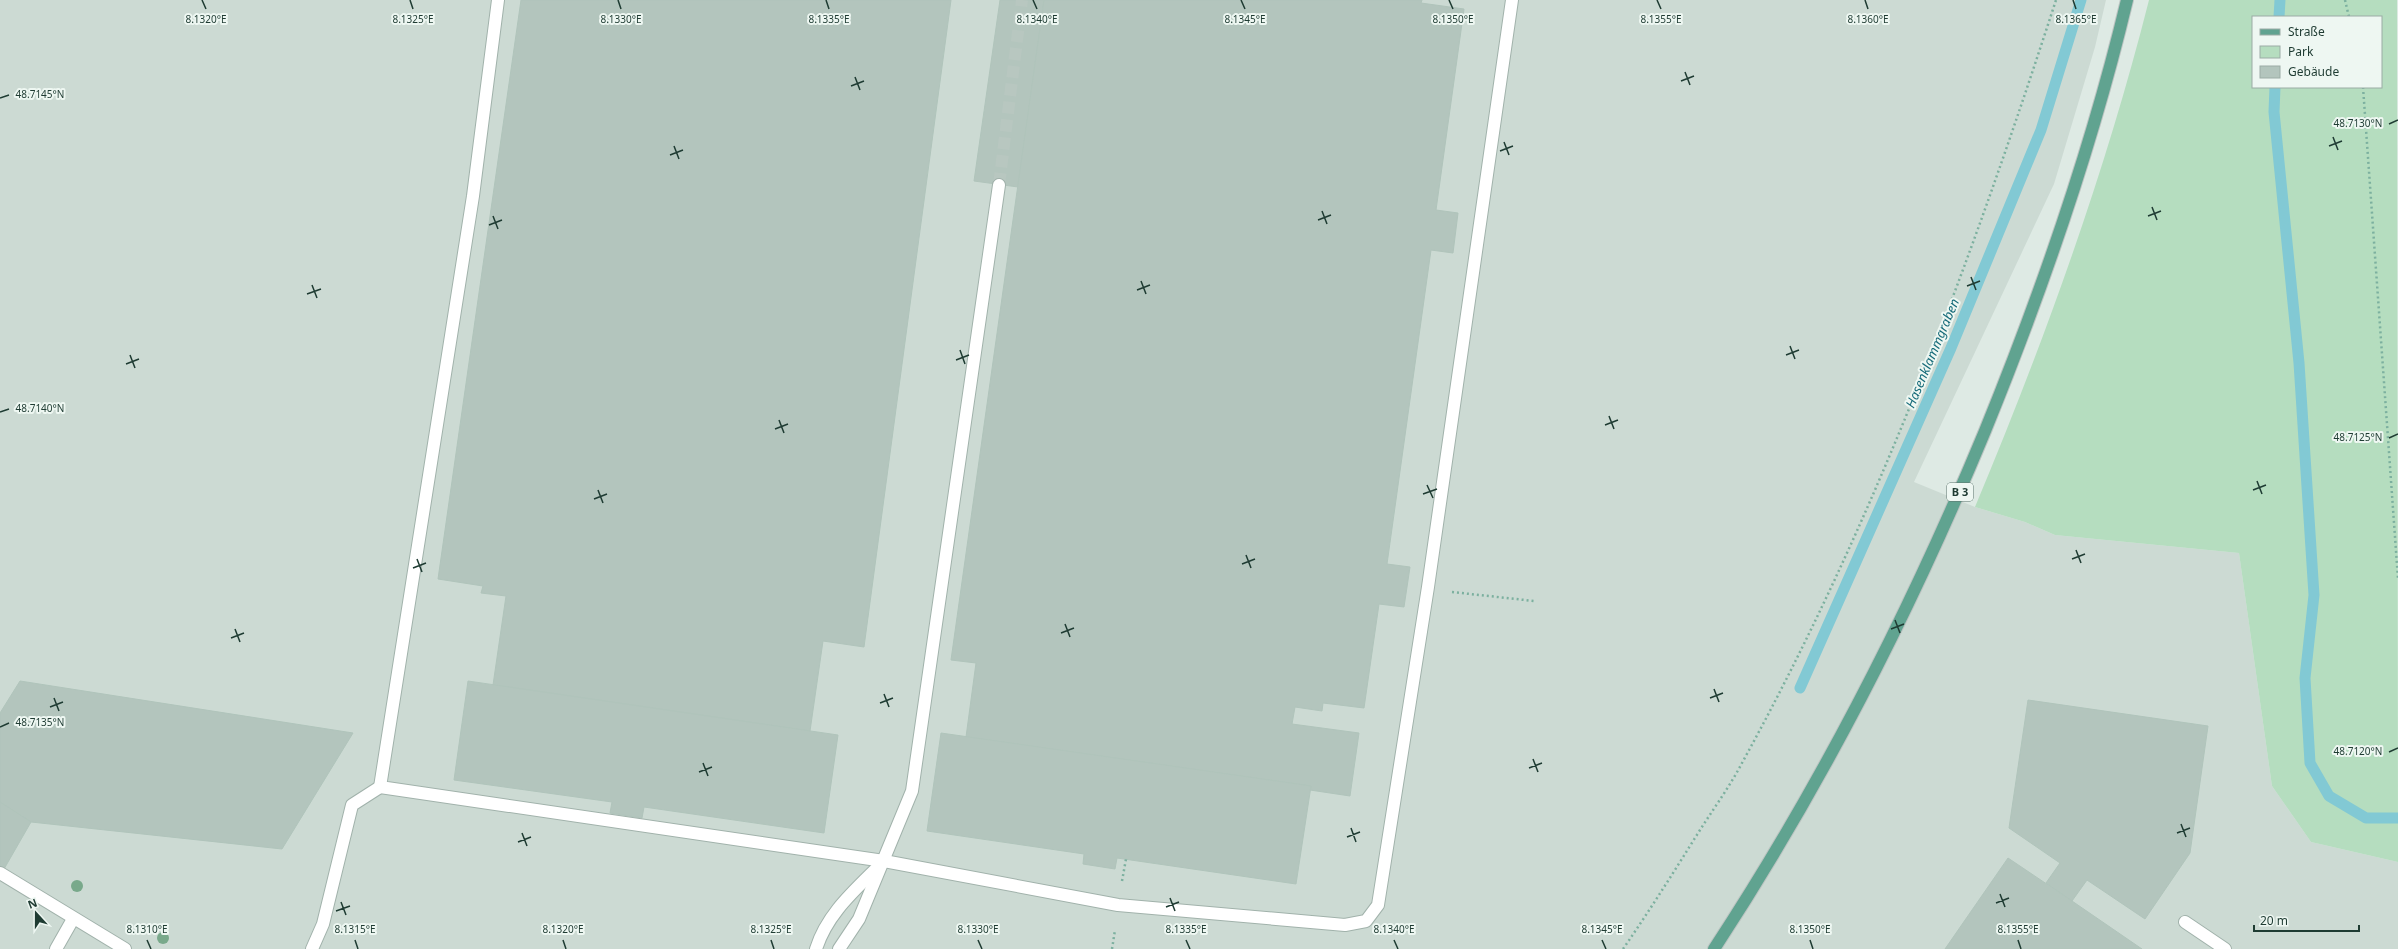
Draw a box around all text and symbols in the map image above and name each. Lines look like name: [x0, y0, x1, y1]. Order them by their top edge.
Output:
text: 8.1320°E: [185, 12, 227, 26]
text: 8.1325°E: [392, 12, 434, 26]
text: 8.1330°E: [600, 12, 642, 26]
text: 8.1335°E: [808, 12, 850, 26]
text: 8.1340°E: [1016, 12, 1058, 26]
text: 8.1345°E: [1224, 12, 1266, 26]
text: 8.1350°E: [1432, 12, 1474, 26]
text: 8.1355°E: [1640, 12, 1682, 26]
text: 8.1360°E: [1847, 12, 1889, 26]
text: 8.1365°E: [2055, 12, 2097, 26]
legend: [2252, 16, 2382, 88]
text: Straße: [2288, 23, 2325, 40]
text: Park: [2288, 43, 2314, 60]
text: Gebäude: [2288, 63, 2339, 80]
text: 48.7145°N: [16, 87, 64, 101]
text: 48.7130°N: [2334, 116, 2382, 130]
water label: Hasenklammgraben: [1901, 296, 1963, 410]
text: 48.7140°N: [16, 401, 64, 415]
text: 48.7125°N: [2334, 430, 2382, 444]
road number: B 3: [1947, 483, 1973, 501]
text: 48.7135°N: [16, 715, 64, 729]
text: 48.7120°N: [2334, 744, 2382, 758]
north arrow: [16, 893, 56, 933]
text: N: [25, 895, 39, 912]
scale bar: [2254, 907, 2359, 933]
text: 20 m: [2260, 912, 2288, 929]
text: 8.1310°E: [126, 922, 168, 936]
text: 8.1315°E: [334, 922, 376, 936]
text: 8.1320°E: [542, 922, 584, 936]
text: 8.1325°E: [750, 922, 792, 936]
text: 8.1330°E: [957, 922, 999, 936]
text: 8.1335°E: [1165, 922, 1207, 936]
text: 8.1340°E: [1373, 922, 1415, 936]
text: 8.1345°E: [1581, 922, 1623, 936]
text: 8.1350°E: [1789, 922, 1831, 936]
text: 8.1355°E: [1997, 922, 2039, 936]

